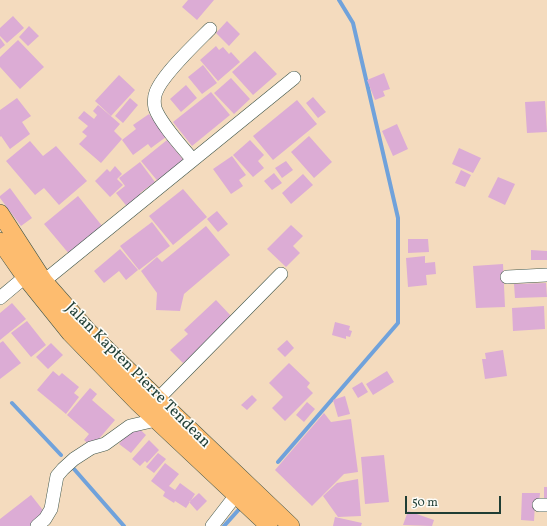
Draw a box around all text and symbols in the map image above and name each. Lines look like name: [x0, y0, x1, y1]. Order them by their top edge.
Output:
street label: Jalan Kapten Pierre Tendean: [60, 299, 214, 453]
scale bar: [407, 488, 503, 514]
text: 50 m: [412, 495, 438, 511]

